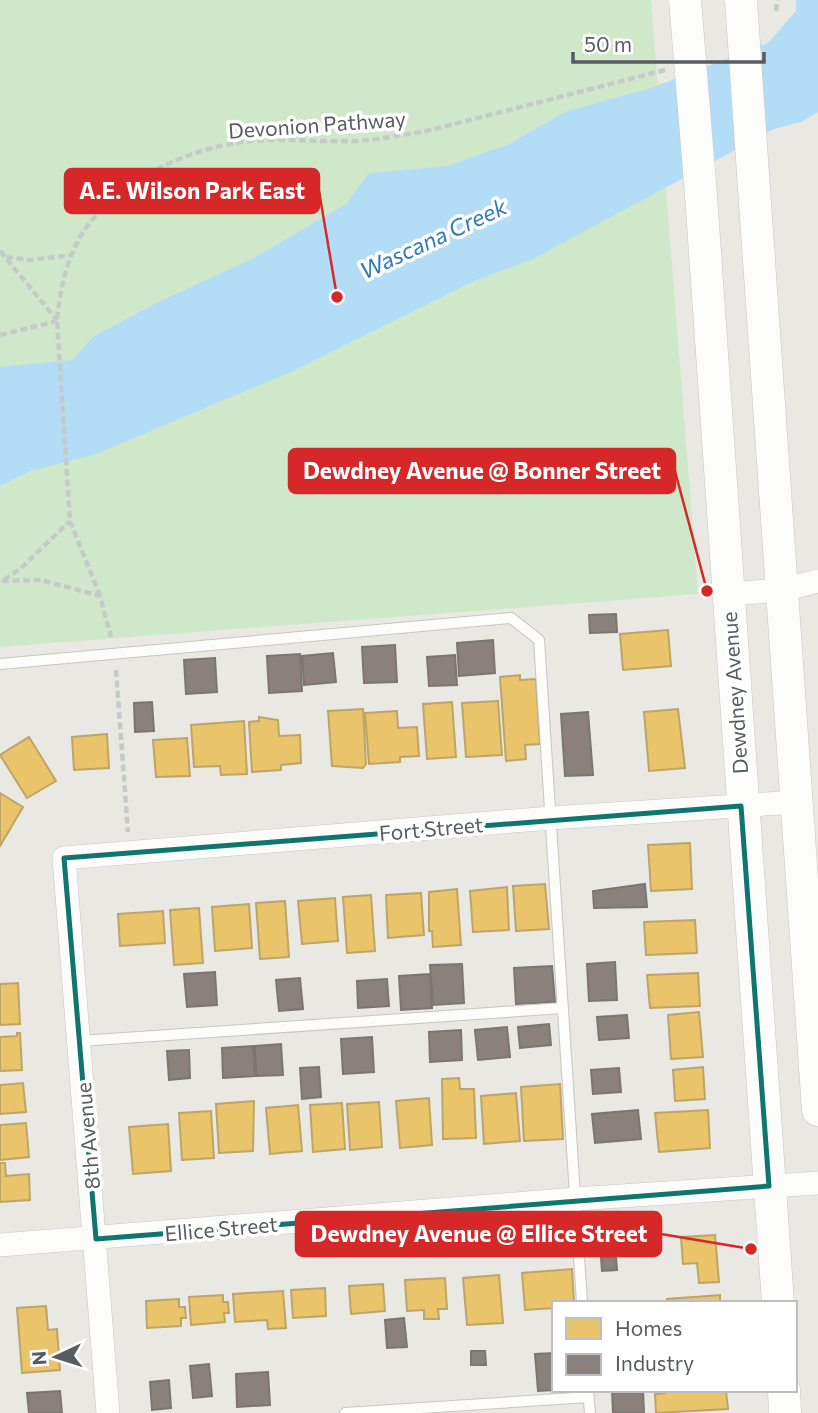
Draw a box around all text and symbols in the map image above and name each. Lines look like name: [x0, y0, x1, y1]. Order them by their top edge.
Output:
scale bar: [573, 21, 764, 65]
text: 50 m: [584, 31, 632, 56]
street label: Devonion Pathway: [227, 105, 407, 143]
callout: A.E. Wilson Park East: [65, 169, 319, 213]
text: A.E. Wilson Park East: [79, 176, 305, 204]
water label: Wascana Creek: [355, 191, 511, 284]
callout: Dewdney Avenue @ Bonner Street: [289, 449, 675, 493]
text: Dewdney Avenue @ Bonner Street: [303, 456, 661, 484]
street label: Dewdney Avenue: [716, 611, 752, 775]
street label: Fort Street: [378, 811, 484, 845]
street label: 8th Avenue: [70, 1081, 104, 1191]
street label: Ellice Street: [163, 1211, 279, 1245]
callout: Dewdney Avenue @ Ellice Street: [296, 1212, 661, 1256]
text: Dewdney Avenue @ Ellice Street: [311, 1219, 648, 1247]
legend: [552, 1301, 797, 1392]
text: Homes: [615, 1315, 682, 1340]
north arrow: [21, 1322, 91, 1392]
text: N: [27, 1350, 51, 1366]
text: Industry: [615, 1350, 694, 1375]

